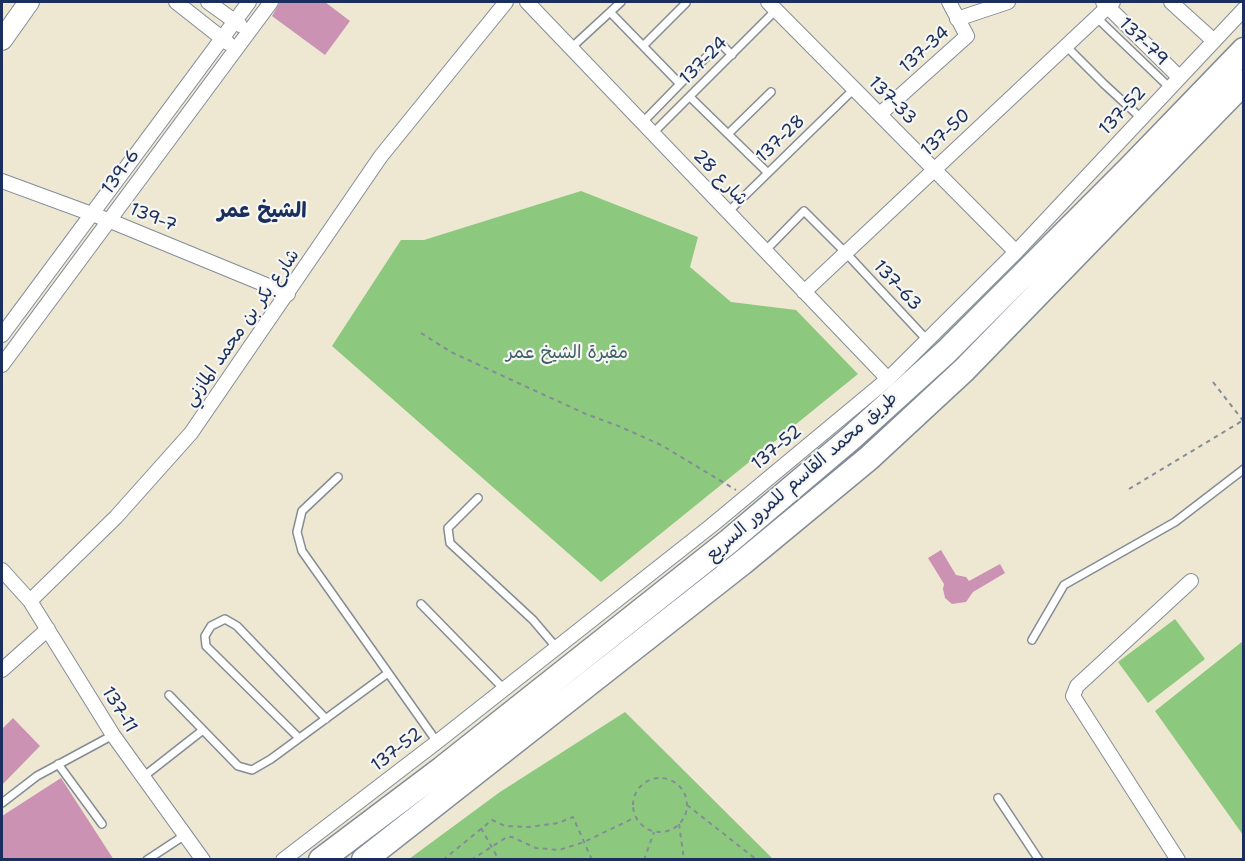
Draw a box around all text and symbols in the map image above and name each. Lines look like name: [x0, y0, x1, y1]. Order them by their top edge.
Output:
street label: 137-79: [1114, 13, 1172, 71]
street label: 137-34: [896, 22, 954, 78]
street label: 137-24: [675, 32, 733, 90]
street label: 137-33: [863, 72, 921, 130]
street label: 137-52: [1095, 82, 1151, 140]
street label: 137-50: [917, 105, 975, 161]
street label: 137-28: [752, 111, 810, 167]
street label: 139-6: [97, 145, 145, 199]
street label: شارع 28: [688, 145, 752, 211]
street label: 139-7: [126, 199, 180, 237]
district label: الشيخ عمر: [217, 199, 307, 225]
street label: شارع بكر بن محمد المازني: [179, 245, 305, 411]
street label: 137-63: [868, 256, 926, 316]
park label: مقبرة الشيخ عمر: [506, 342, 628, 364]
street label: طريق محمد القاسم للمرور السريع: [702, 388, 902, 566]
street label: 137-52: [748, 421, 806, 475]
street label: 137-11: [97, 683, 141, 737]
street label: 137-52: [367, 723, 427, 777]

